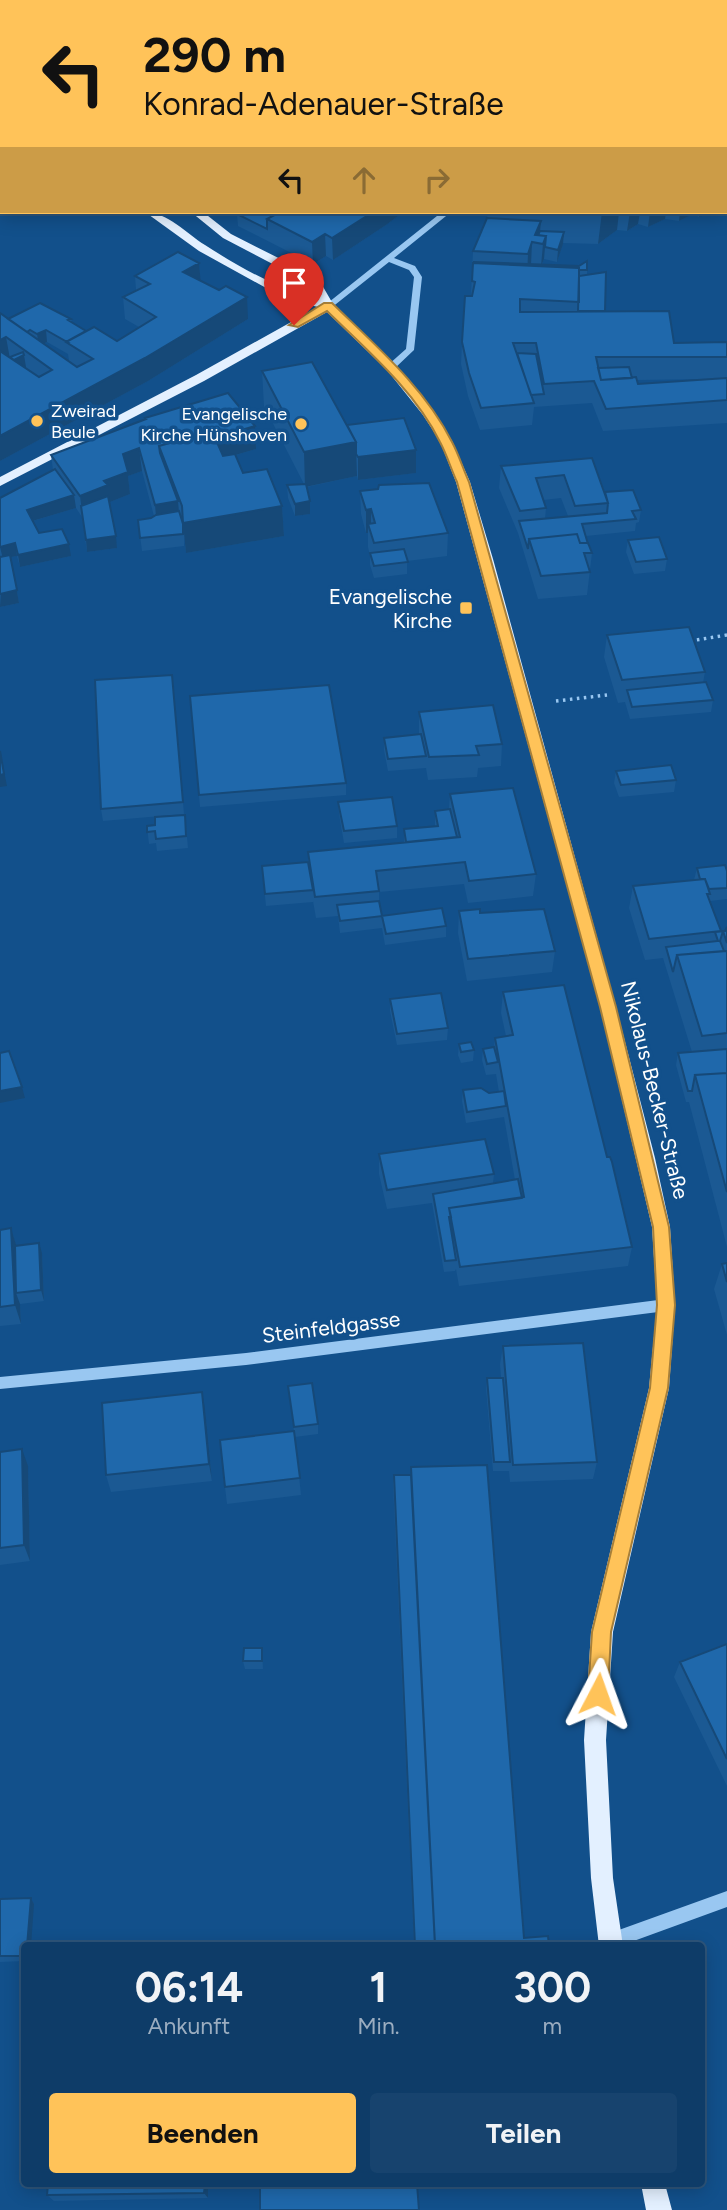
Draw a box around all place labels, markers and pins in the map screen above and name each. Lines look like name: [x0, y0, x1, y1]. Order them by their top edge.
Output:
pin: [264, 253, 324, 325]
place label: Zweirad Beule: [51, 400, 116, 443]
place label: Evangelische Kirche Hünshoven: [140, 403, 287, 446]
marker: Zweirad Beule: [29, 413, 45, 429]
marker: Evangelische Kirche Hünshoven: [293, 416, 309, 432]
place label: Evangelische Kirche: [329, 584, 452, 633]
marker: Evangelische Kirche: [458, 600, 474, 616]

